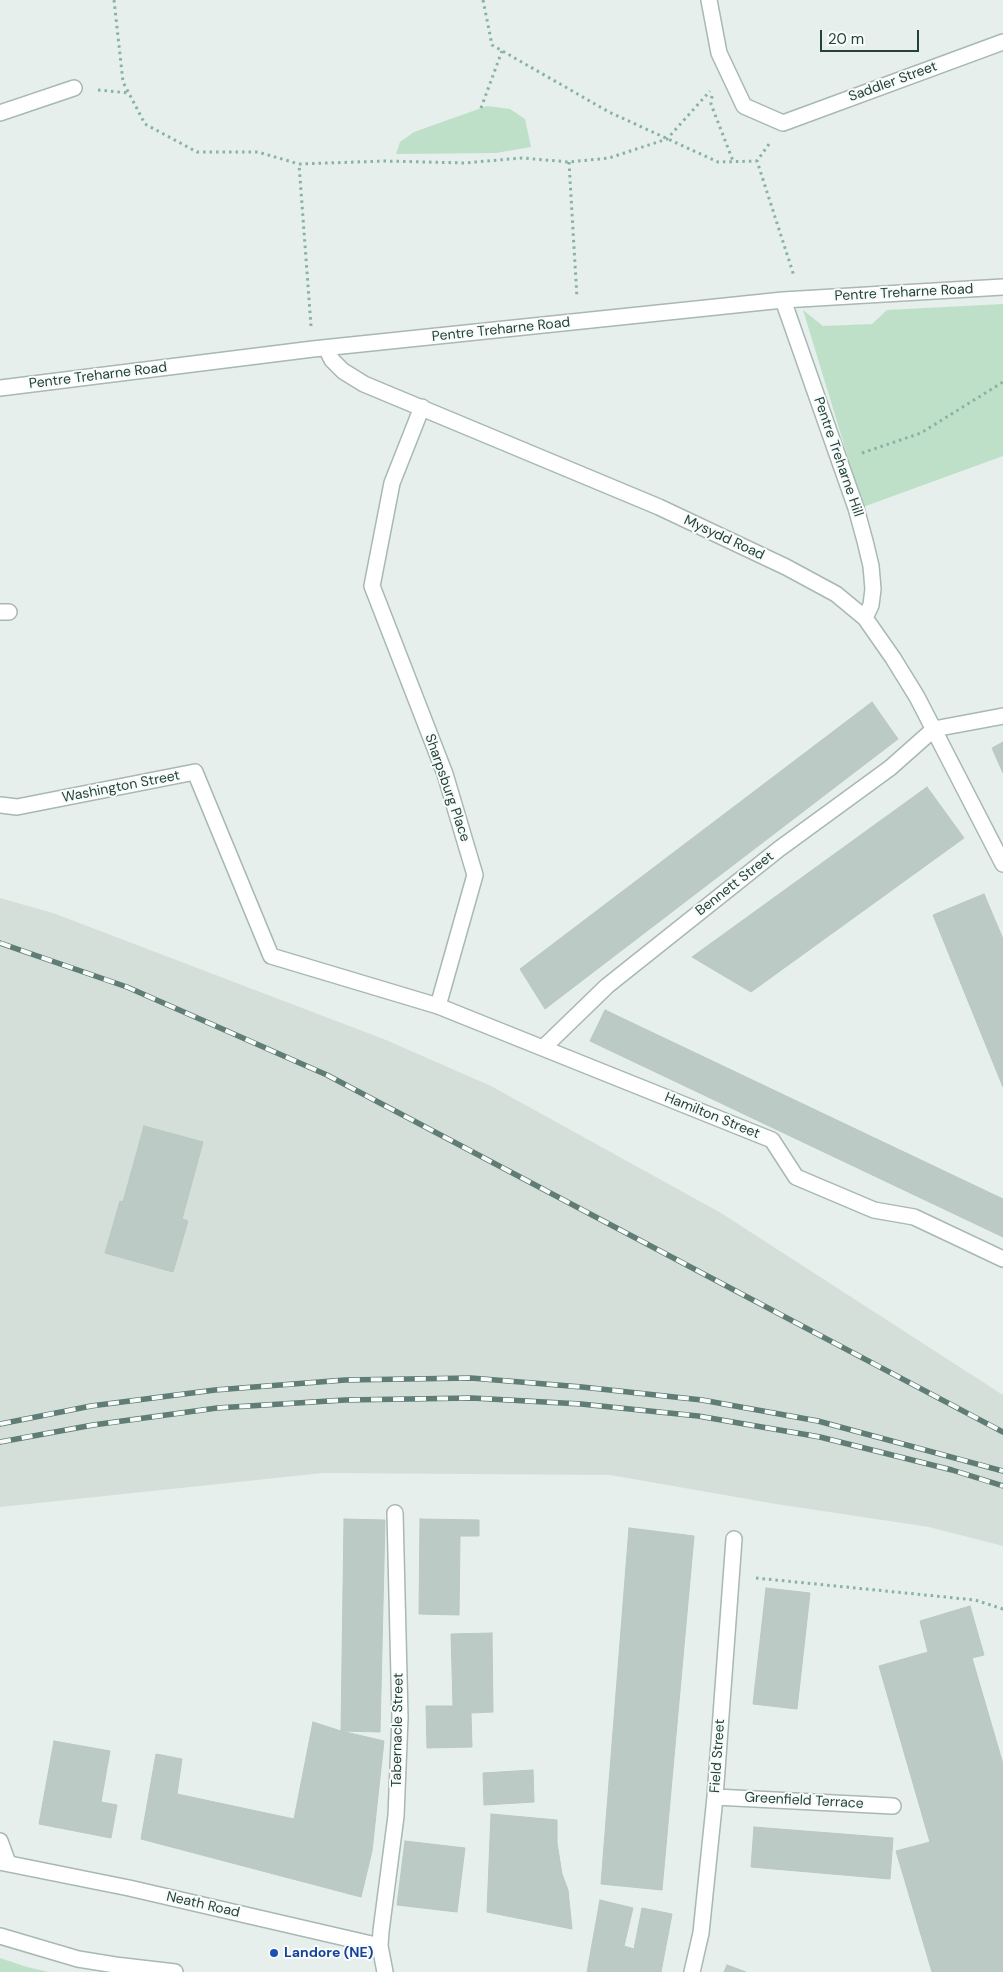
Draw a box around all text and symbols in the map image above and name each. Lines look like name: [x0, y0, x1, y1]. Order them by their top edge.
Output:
scale bar: [823, 20, 922, 52]
text: 20 m: [828, 29, 864, 49]
street label: Saddler Street: [846, 58, 940, 106]
street label: Pentre Treharne Road: [834, 281, 974, 305]
street label: Pentre Treharne Road: [431, 314, 571, 346]
street label: Pentre Treharne Road: [28, 359, 168, 393]
street label: Pentre Treharne Hill: [810, 395, 866, 519]
street label: Mysydd Road: [681, 512, 767, 564]
street label: Sharpsburg Place: [421, 732, 473, 844]
street label: Washington Street: [61, 767, 181, 807]
street label: Bennett Street: [693, 848, 777, 920]
street label: Hamilton Street: [662, 1089, 762, 1143]
street label: Tabernacle Street: [389, 1673, 407, 1787]
street label: Field Street: [707, 1718, 729, 1794]
street label: Greenfield Terrace: [744, 1789, 864, 1813]
street label: Neath Road: [165, 1888, 241, 1922]
place label: Landore (NE): [284, 1945, 373, 1961]
marker: Landore (NE): [268, 1947, 280, 1959]

